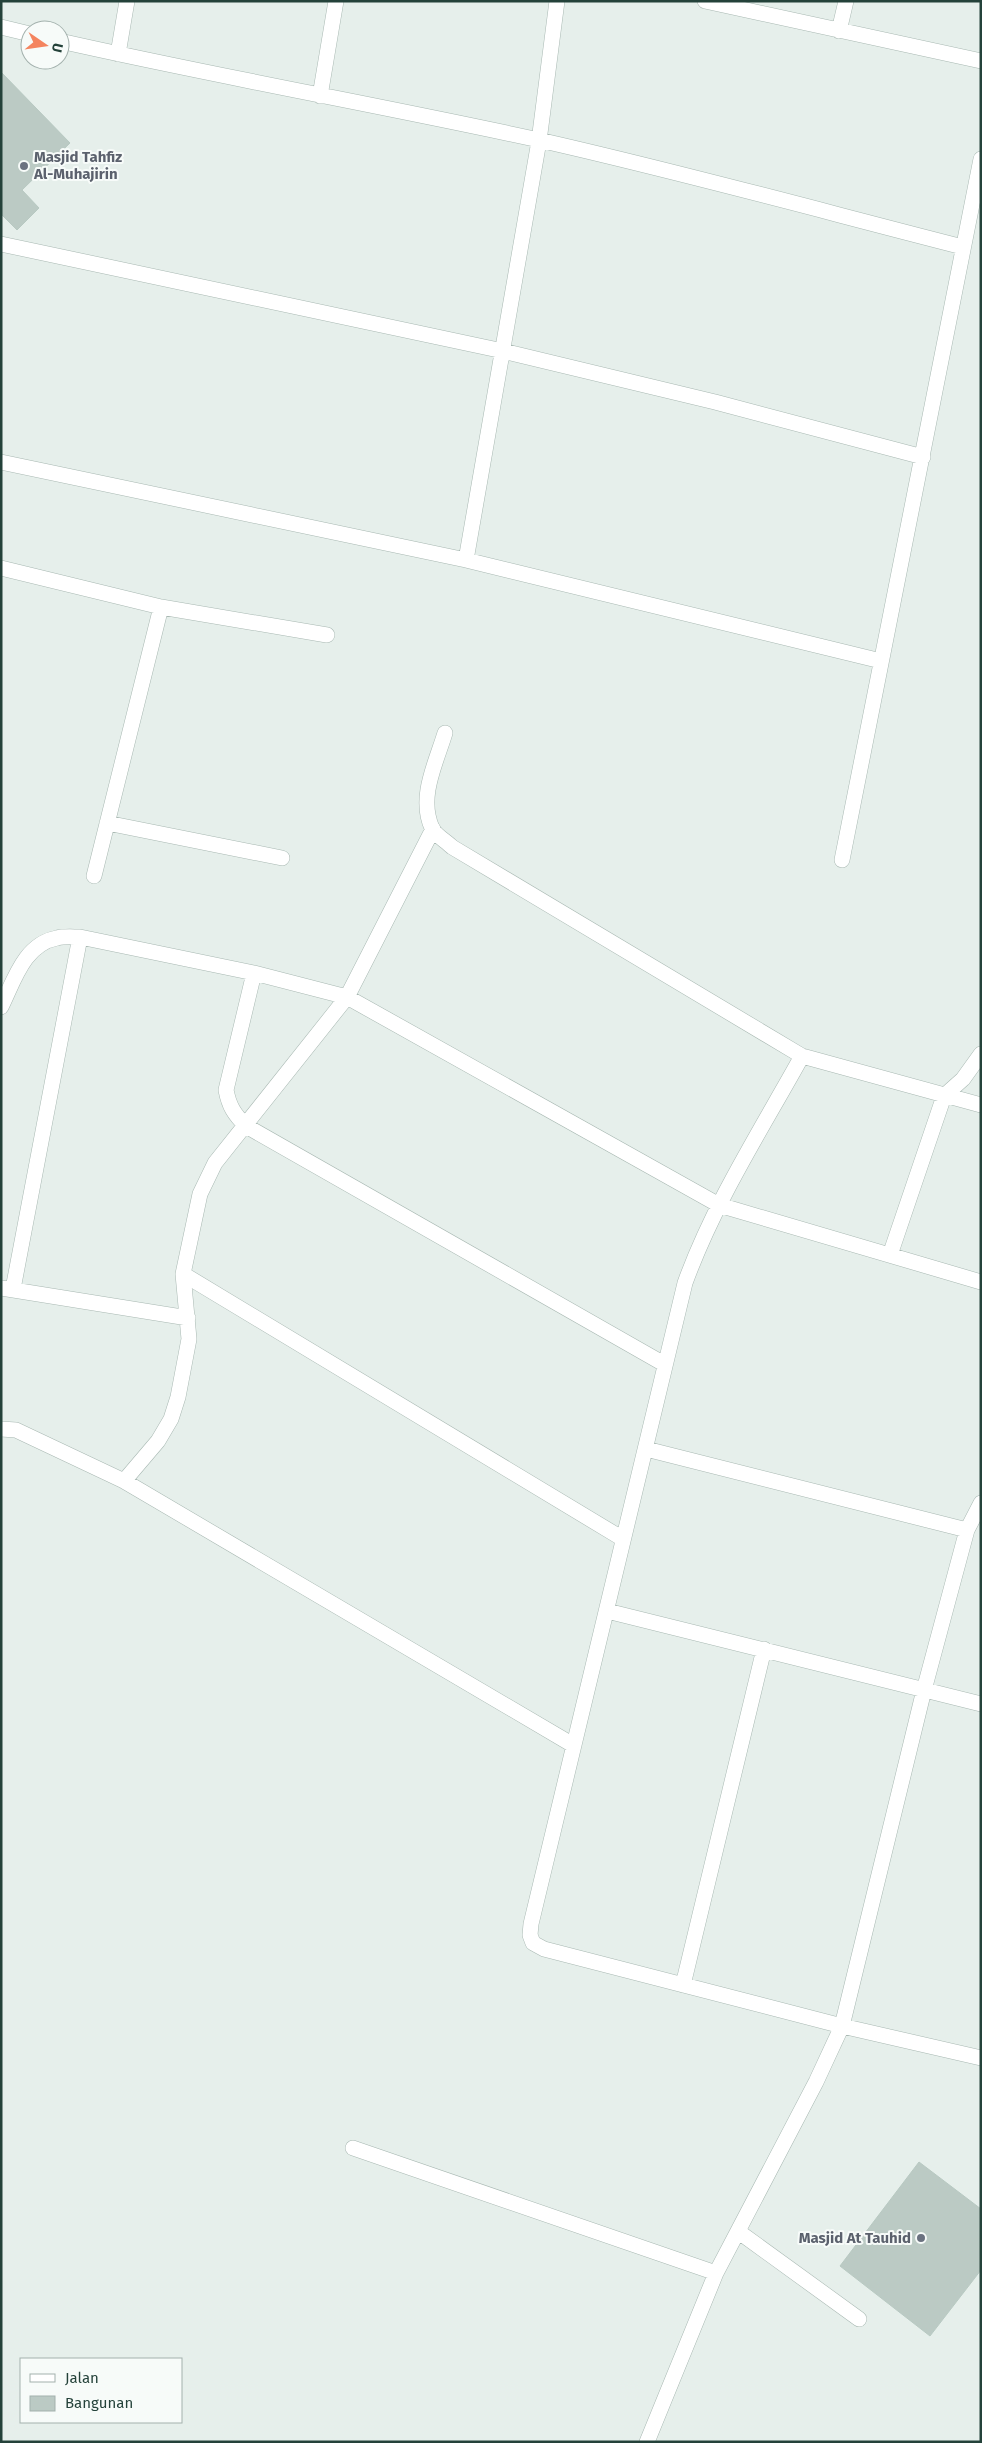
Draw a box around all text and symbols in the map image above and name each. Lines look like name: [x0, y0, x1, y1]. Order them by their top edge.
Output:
north arrow: [20, 20, 70, 70]
text: U: [48, 41, 66, 54]
place label: Masjid Tahfiz Al-Muhajirin: [33, 148, 122, 183]
marker: Masjid Tahfiz Al-Muhajirin: [18, 160, 30, 172]
place label: Masjid At Tauhid: [799, 2229, 911, 2247]
marker: Masjid At Tauhid: [915, 2232, 927, 2244]
legend: [20, 2358, 182, 2423]
text: Jalan: [65, 2369, 99, 2387]
text: Bangunan: [65, 2394, 133, 2412]

